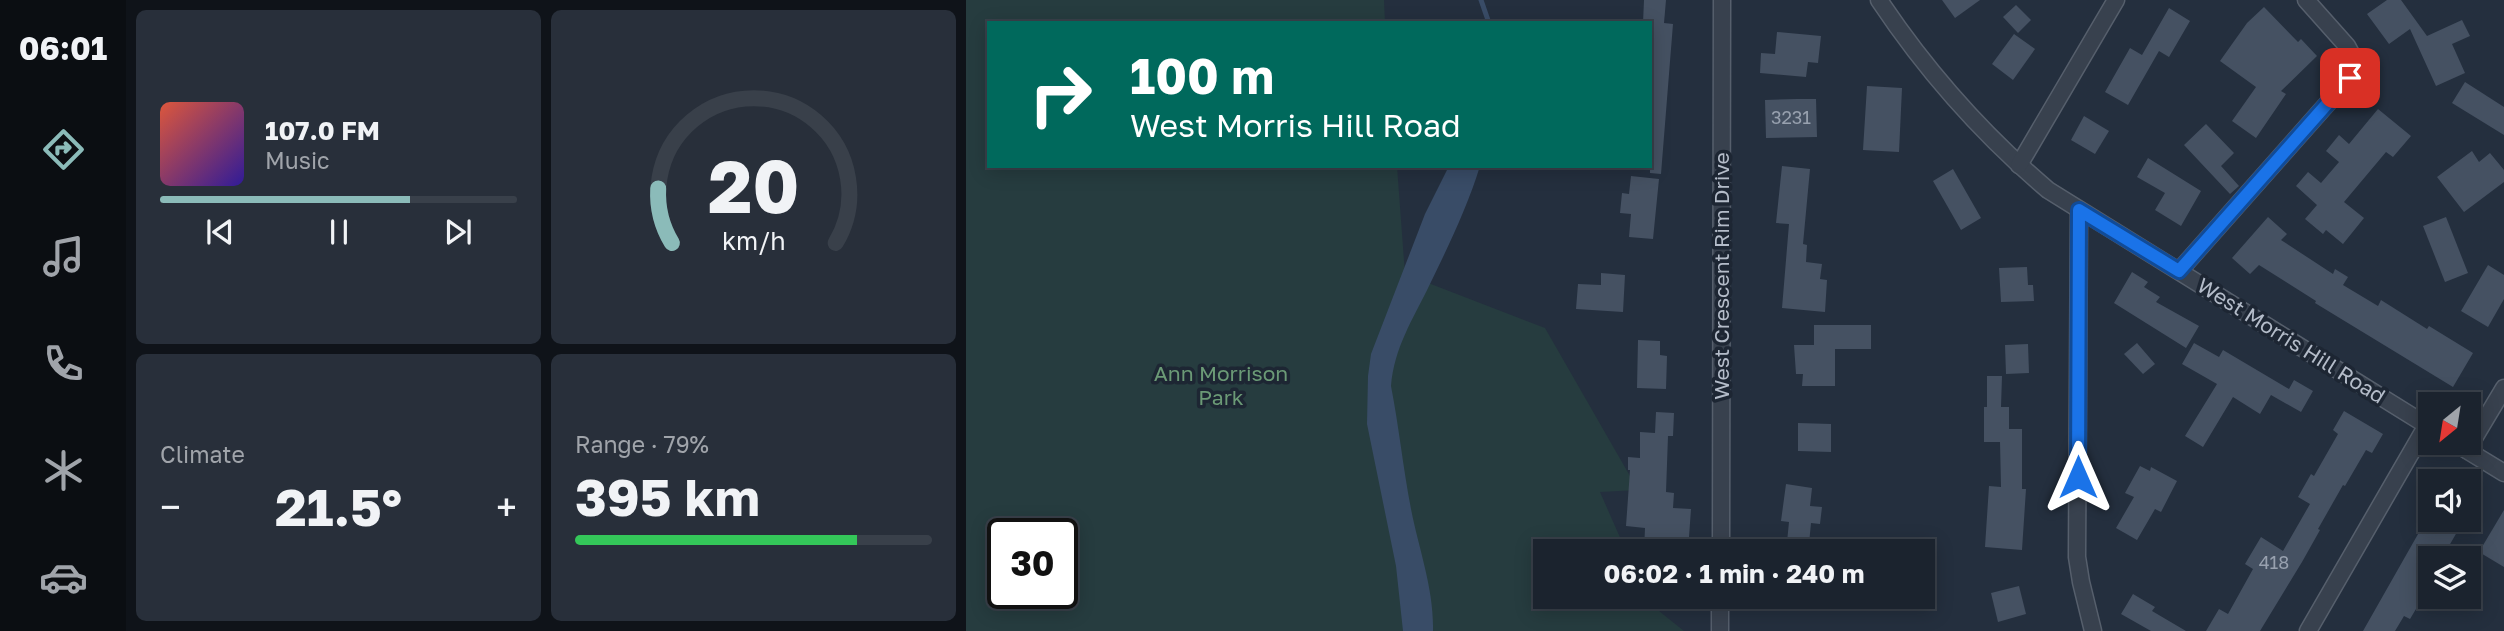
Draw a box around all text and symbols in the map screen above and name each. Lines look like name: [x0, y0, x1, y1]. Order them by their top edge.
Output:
text: 06:01: [19, 29, 107, 67]
text: 100 m: [1130, 46, 1274, 105]
pin: [2320, 48, 2380, 108]
icon: right: [1015, 49, 1106, 140]
icon: arrive: [2331, 59, 2369, 97]
text: West Morris Hill Road: [1130, 106, 1461, 144]
house number: 3231: [1771, 106, 1811, 128]
text: 107.0 FM: [265, 115, 380, 146]
icon: directions: [39, 125, 88, 174]
text: 20: [708, 142, 799, 229]
text: Music: [265, 146, 330, 174]
street label: West Crescent Rim Drive: [1708, 152, 1734, 400]
icon: previous: [201, 213, 239, 251]
icon: pause: [320, 213, 358, 251]
icon: next: [439, 213, 477, 251]
text: km/h: [722, 225, 785, 256]
icon: music: [39, 232, 88, 281]
street label: West Morris Hill Road: [2193, 272, 2390, 409]
icon: phone: [39, 339, 88, 388]
park label: Ann Morrison Park: [1154, 360, 1288, 410]
north arrow: [2418, 392, 2482, 455]
map controls: [2418, 392, 2481, 609]
text: Range · 79%: [575, 430, 709, 458]
text: Climate: [160, 440, 245, 468]
position arrow: [2041, 440, 2115, 514]
icon: climate: [39, 446, 88, 495]
text: 395 km: [575, 465, 760, 527]
button: sound: [2418, 469, 2481, 532]
text: 21.5°: [275, 475, 402, 537]
text: −: [160, 484, 181, 529]
text: +: [496, 484, 517, 529]
speed limit sign: 30: [987, 518, 1078, 609]
button: layers: [2418, 546, 2481, 609]
house number: 418: [2259, 551, 2289, 573]
icon: car: [39, 553, 88, 602]
text: 06:02 · 1 min · 240 m: [1604, 558, 1864, 589]

